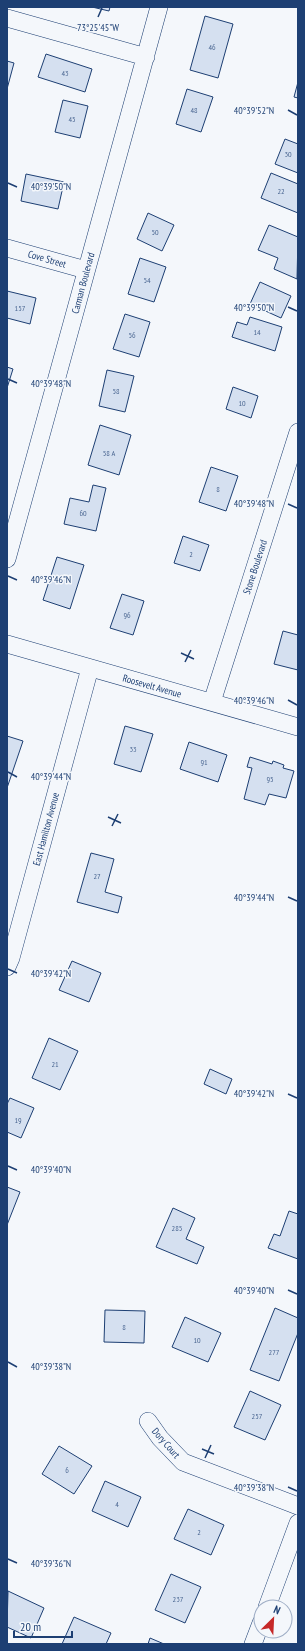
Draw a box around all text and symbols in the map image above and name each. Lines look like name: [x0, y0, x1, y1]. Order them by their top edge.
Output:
text: 73°25'45"W: [77, 21, 119, 34]
house number: 46: [208, 42, 216, 52]
house number: 43: [61, 68, 69, 78]
text: 40°39'52"N: [234, 104, 274, 117]
house number: 48: [190, 105, 198, 115]
house number: 45: [68, 114, 76, 124]
house number: 30: [284, 149, 292, 159]
text: 40°39'50"N: [31, 180, 71, 193]
house number: 22: [277, 186, 285, 196]
house number: 50: [151, 227, 159, 237]
street label: Cove Street: [26, 247, 68, 271]
street label: Carman Boulevard: [69, 251, 97, 315]
house number: 54: [143, 275, 151, 285]
text: 40°39'50"N: [234, 301, 274, 314]
house number: 157: [15, 303, 26, 313]
house number: 14: [253, 327, 261, 337]
house number: 56: [128, 330, 136, 340]
text: 40°39'48"N: [31, 377, 71, 390]
house number: 58: [112, 386, 120, 396]
house number: 10: [238, 398, 246, 408]
house number: 58 A: [103, 448, 115, 458]
house number: 8: [216, 484, 220, 494]
text: 40°39'48"N: [234, 497, 274, 510]
house number: 60: [79, 508, 87, 518]
street label: Stone Boulevard: [240, 538, 270, 596]
house number: 2: [189, 549, 193, 559]
text: 40°39'46"N: [31, 573, 71, 586]
house number: 96: [123, 610, 131, 620]
street label: Roosevelt Avenue: [121, 671, 183, 701]
text: 40°39'46"N: [234, 694, 274, 707]
house number: 33: [129, 744, 137, 754]
house number: 91: [200, 757, 208, 767]
text: 40°39'44"N: [31, 770, 71, 783]
house number: 95: [266, 774, 274, 784]
street label: East Hamilton Avenue: [30, 791, 62, 867]
house number: 27: [93, 871, 101, 881]
text: 40°39'44"N: [234, 891, 274, 904]
text: 40°39'42"N: [31, 967, 71, 980]
house number: 21: [51, 1059, 59, 1069]
text: 40°39'42"N: [234, 1087, 274, 1100]
house number: 19: [14, 1115, 22, 1125]
text: 40°39'40"N: [31, 1163, 71, 1176]
house number: 285: [172, 1223, 182, 1233]
text: 40°39'40"N: [234, 1284, 274, 1297]
house number: 8: [122, 1322, 126, 1332]
house number: 10: [193, 1335, 201, 1345]
house number: 277: [269, 1347, 280, 1357]
text: 40°39'38"N: [31, 1360, 71, 1373]
house number: 257: [252, 1411, 263, 1421]
street label: Dory Court: [149, 1425, 183, 1461]
house number: 6: [65, 1465, 69, 1475]
text: 40°39'38"N: [234, 1481, 274, 1494]
house number: 4: [115, 1499, 119, 1509]
house number: 2: [197, 1527, 201, 1537]
text: 40°39'36"N: [31, 1557, 71, 1570]
house number: 237: [173, 1594, 184, 1604]
north arrow: [253, 1599, 293, 1639]
text: N: [272, 1602, 283, 1617]
scale bar: [14, 1613, 72, 1639]
text: 20 m: [20, 1619, 41, 1634]

